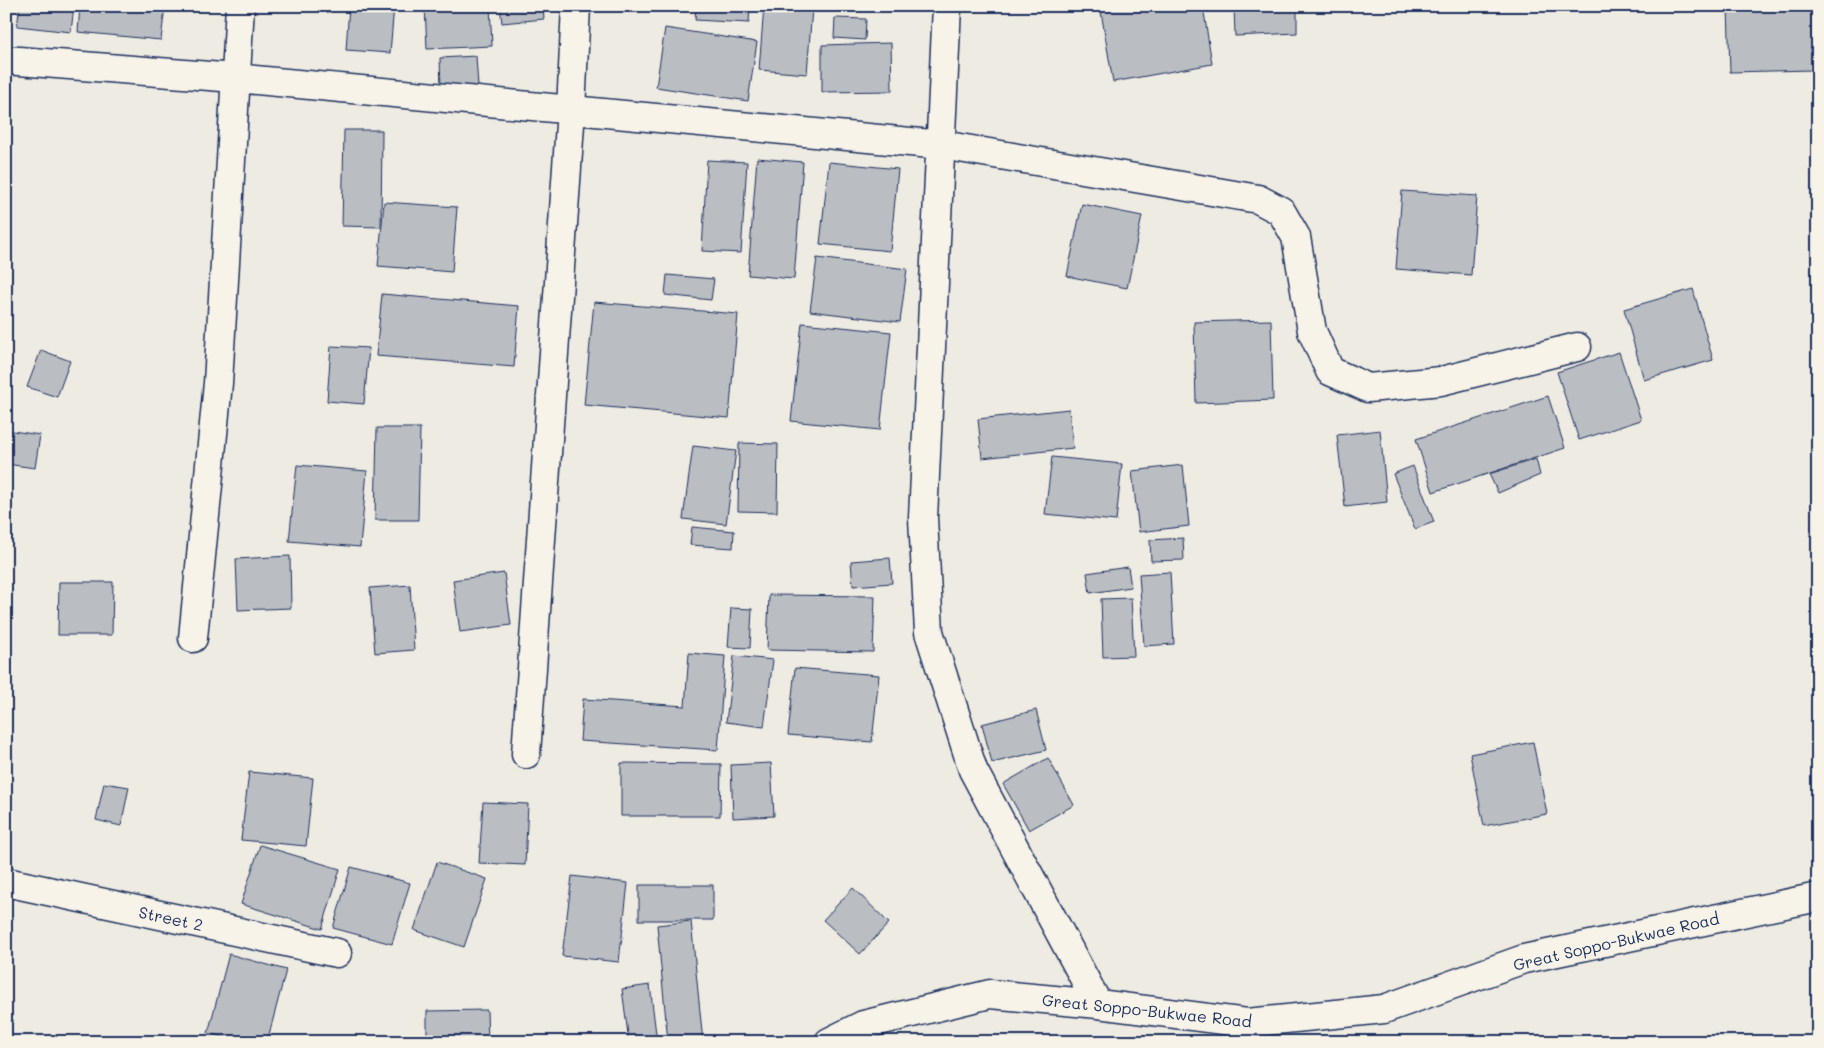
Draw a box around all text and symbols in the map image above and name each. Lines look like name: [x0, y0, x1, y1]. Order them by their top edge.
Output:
street label: Street 2: [137, 901, 205, 935]
street label: Great Soppo-Bukwae Road: [1511, 907, 1721, 975]
street label: Great Soppo-Bukwae Road: [1041, 989, 1253, 1031]

